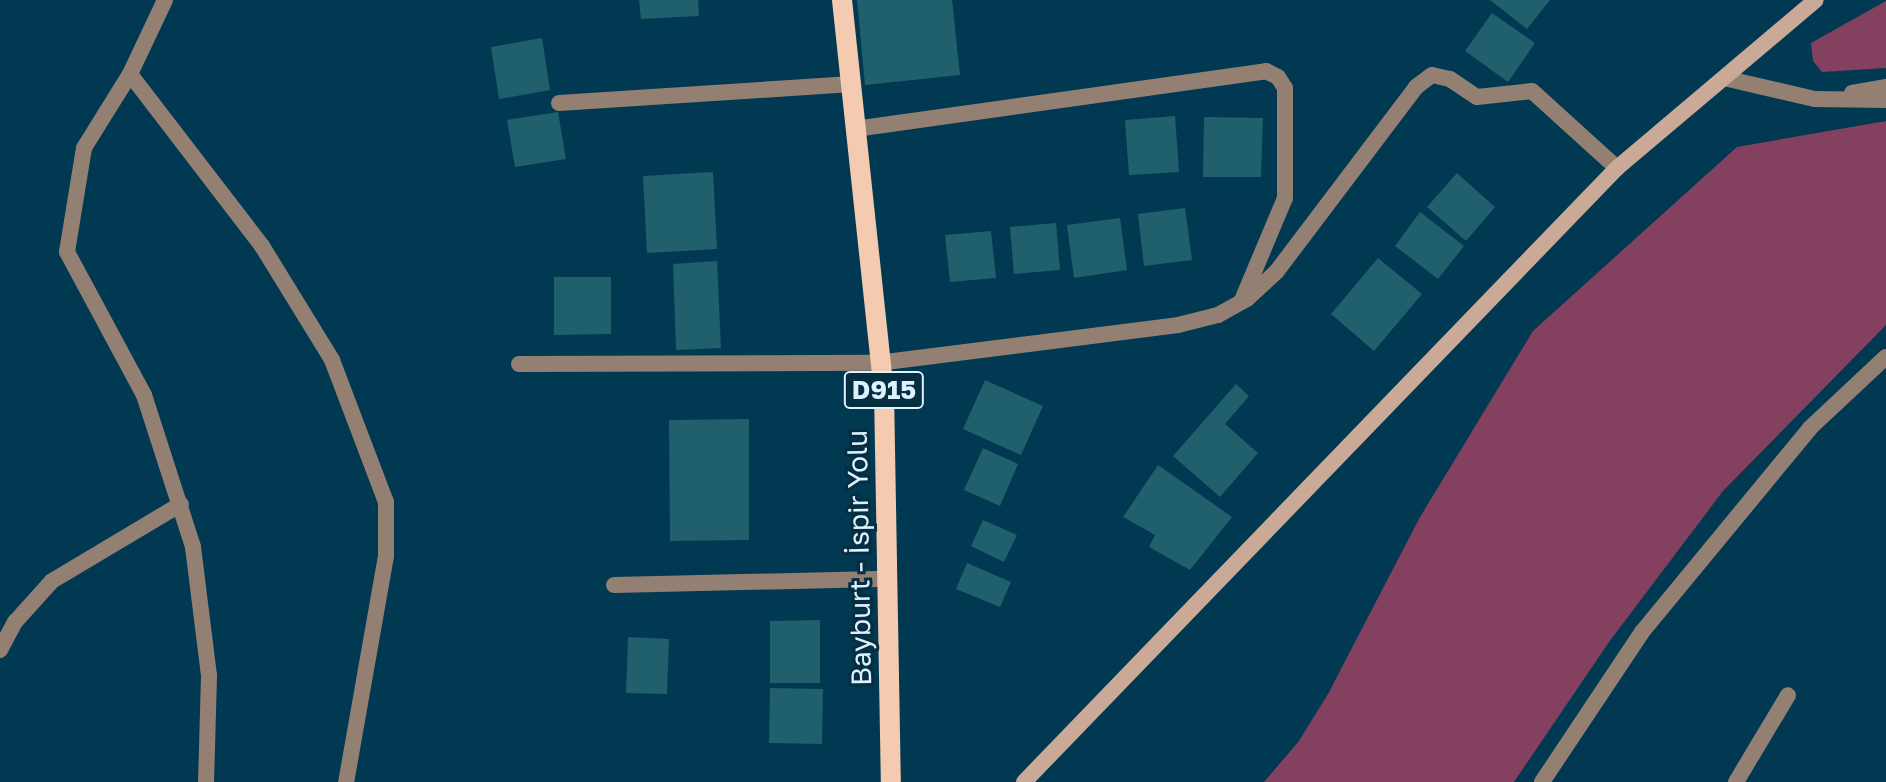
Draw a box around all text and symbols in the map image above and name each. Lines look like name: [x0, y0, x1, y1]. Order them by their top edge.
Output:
road number: D915: [842, 368, 926, 412]
street label: Bayburt - İspir Yolu: [840, 430, 878, 686]

